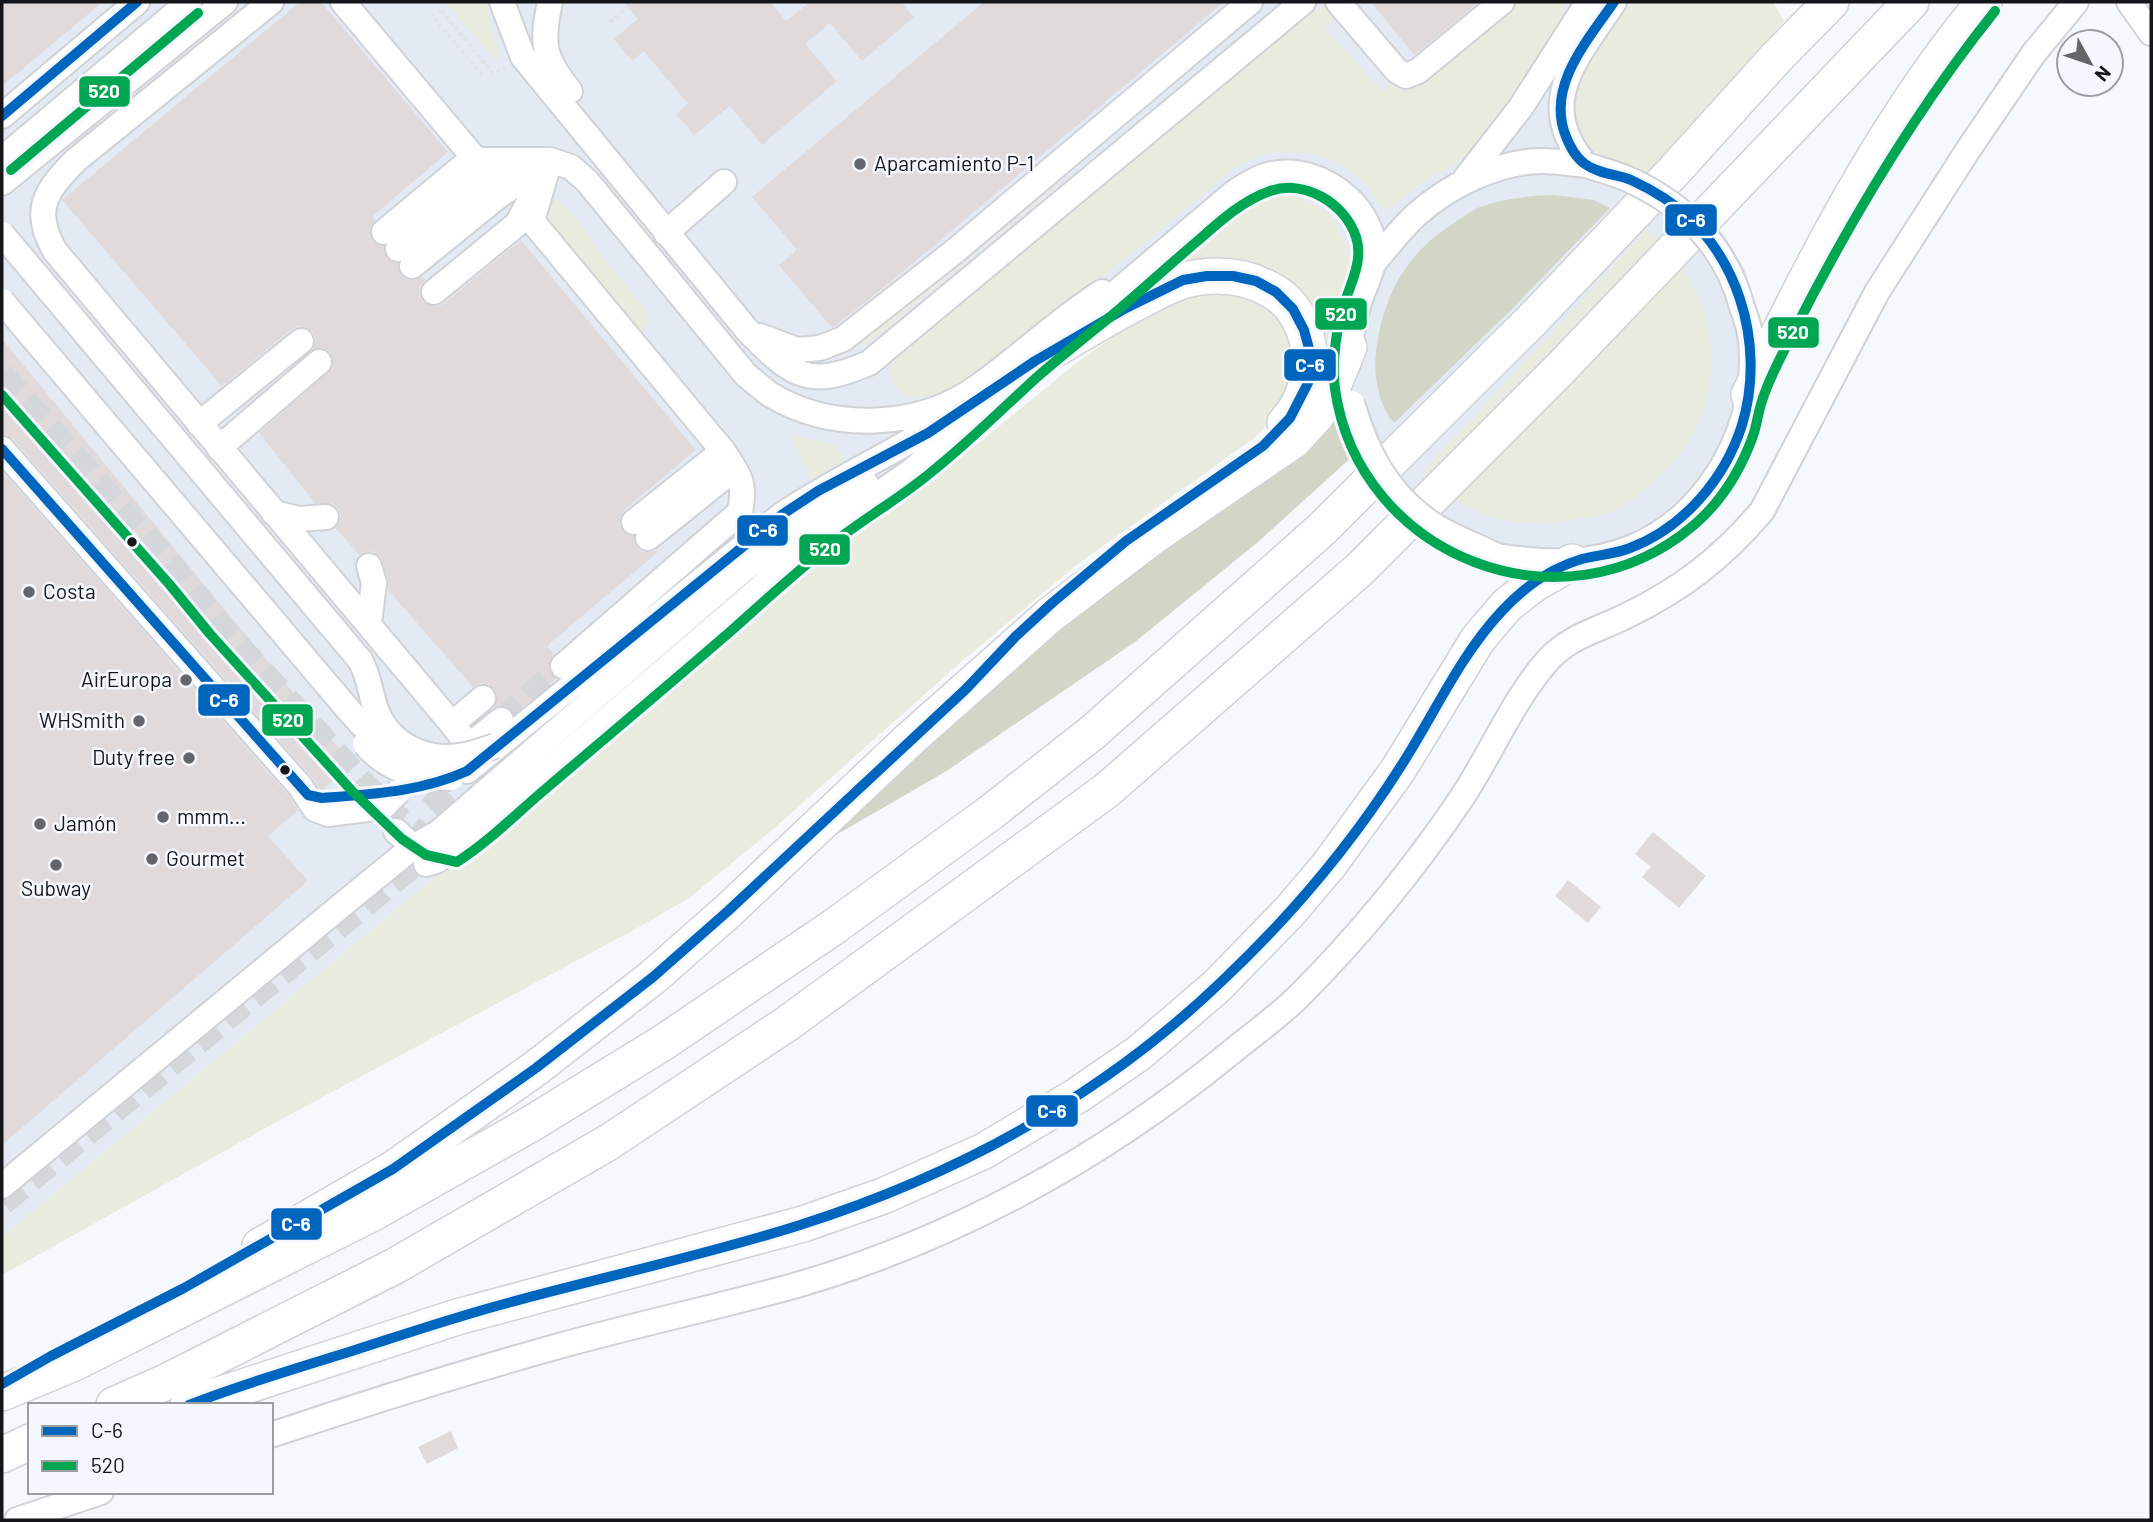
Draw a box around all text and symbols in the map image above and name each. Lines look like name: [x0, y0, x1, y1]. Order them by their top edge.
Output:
north arrow: [2055, 28, 2125, 98]
text: N: [2091, 62, 2116, 86]
line badge: 520: [78, 75, 131, 108]
text: 520: [88, 79, 120, 102]
place label: Aparcamiento P-1: [874, 150, 1034, 175]
marker: Aparcamiento P-1: [852, 156, 868, 172]
line badge: C-6: [1664, 203, 1718, 237]
text: C-6: [1676, 208, 1706, 231]
line badge: 520: [1314, 297, 1368, 331]
text: 520: [1325, 302, 1357, 325]
line badge: 520: [1767, 316, 1820, 349]
text: 520: [1777, 320, 1809, 343]
line badge: C-6: [1283, 348, 1337, 382]
text: C-6: [1295, 353, 1325, 376]
line badge: C-6: [736, 514, 789, 547]
text: C-6: [748, 518, 778, 541]
line badge: 520: [798, 533, 851, 566]
unlabelled marker: [125, 535, 139, 549]
text: 520: [809, 537, 841, 560]
place label: Costa: [43, 578, 96, 603]
marker: Costa: [21, 584, 37, 600]
place label: AirEuropa: [81, 666, 172, 691]
marker: AirEuropa: [178, 672, 194, 688]
line badge: C-6: [197, 683, 251, 717]
text: C-6: [209, 688, 239, 711]
line badge: 520: [261, 703, 314, 737]
place label: WHSmith: [39, 707, 125, 732]
text: 520: [272, 708, 304, 731]
marker: WHSmith: [131, 713, 147, 729]
place label: Duty free: [92, 744, 175, 769]
marker: Duty free: [181, 750, 197, 766]
unlabelled marker: [278, 763, 292, 777]
place label: mmm...: [177, 803, 246, 828]
marker: mmm...: [155, 809, 171, 825]
place label: Jamón: [54, 810, 117, 835]
marker: Jamón: [32, 816, 48, 832]
place label: Gourmet: [166, 845, 245, 870]
marker: Gourmet: [144, 851, 160, 867]
marker: Subway: [48, 857, 64, 873]
place label: Subway: [21, 875, 91, 900]
line badge: C-6: [1025, 1094, 1079, 1128]
text: C-6: [1037, 1099, 1067, 1122]
line badge: C-6: [270, 1207, 323, 1241]
text: C-6: [281, 1212, 311, 1235]
legend: [28, 1403, 273, 1494]
text: C-6: [91, 1417, 123, 1442]
text: 520: [91, 1452, 125, 1477]

